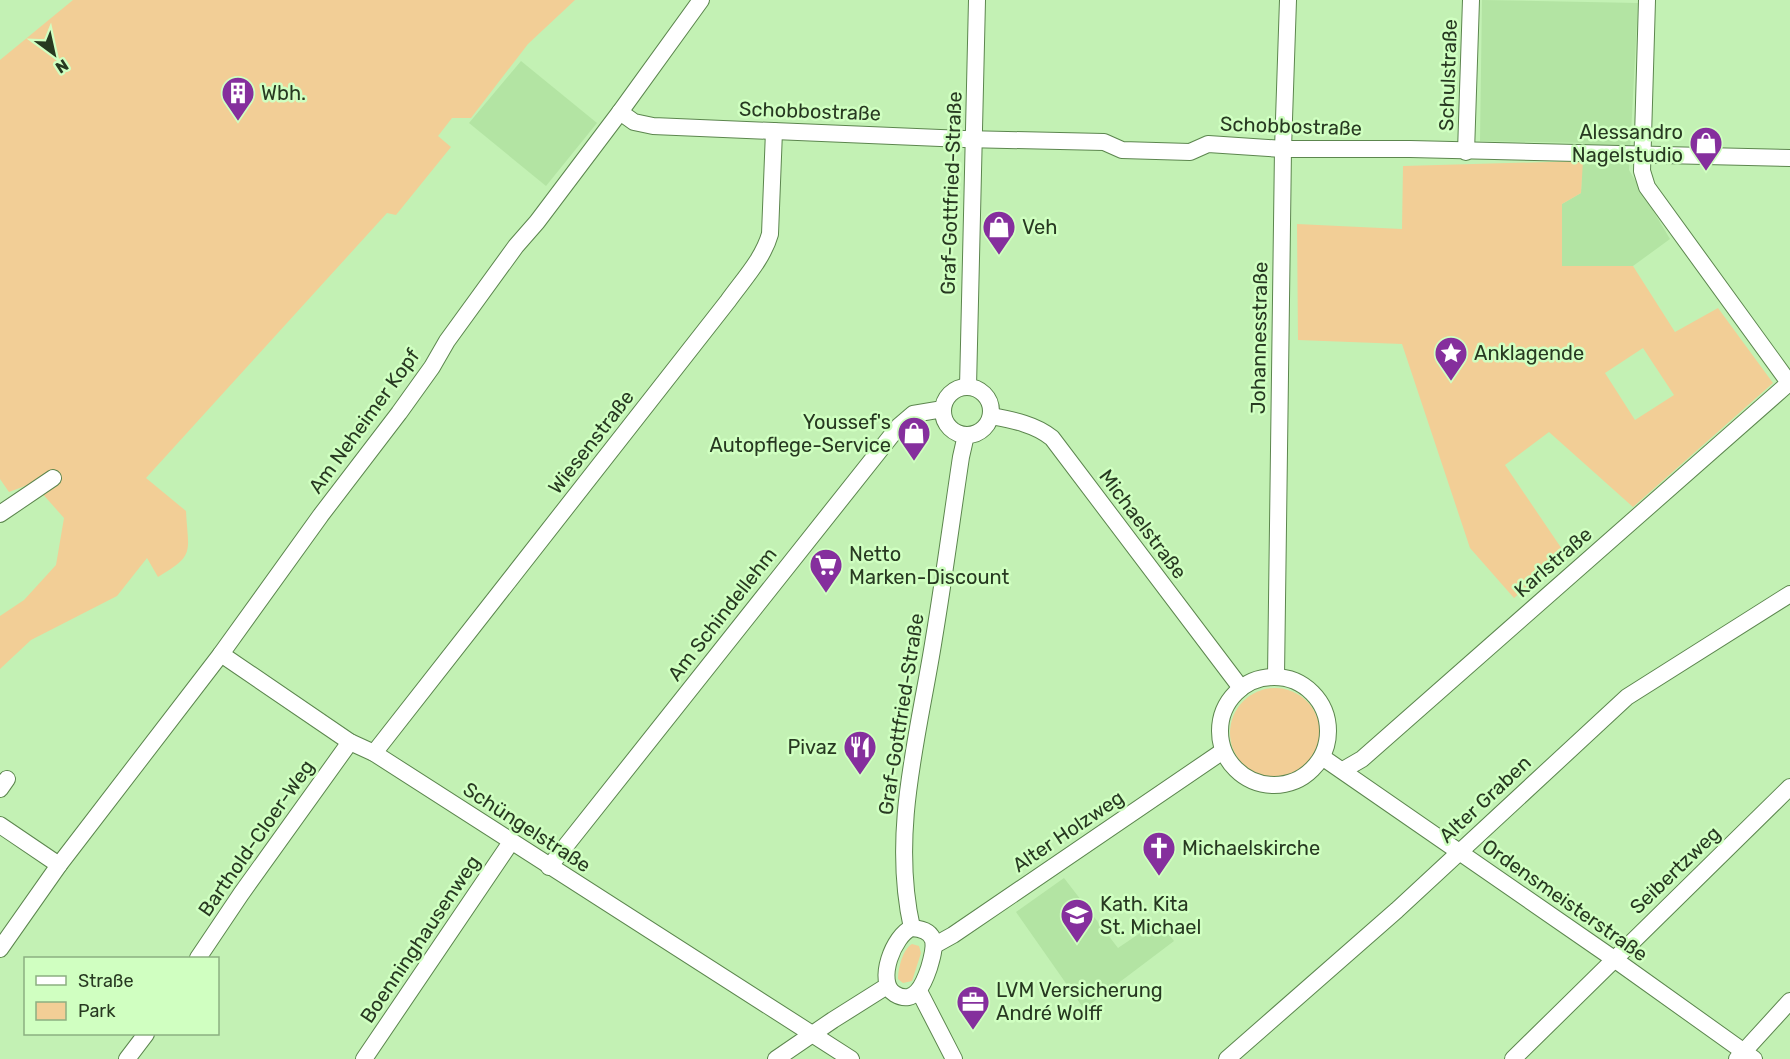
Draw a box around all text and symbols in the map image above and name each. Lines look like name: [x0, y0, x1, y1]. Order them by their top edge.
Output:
street label: Schulstraße: [1434, 19, 1462, 131]
north arrow: [24, 24, 84, 84]
text: N: [52, 55, 72, 77]
building icon: Wbh.: [220, 75, 256, 122]
place label: Wbh.: [261, 81, 306, 105]
street label: Graf-Gottfried-Straße: [935, 91, 967, 295]
street label: Schobbostraße: [739, 97, 881, 125]
street label: Schobbostraße: [1220, 112, 1362, 140]
place label: Alessandro Nagelstudio: [1572, 120, 1683, 167]
shop icon: Alessandro Nagelstudio: [1688, 125, 1724, 172]
shop icon: Veh: [981, 209, 1017, 256]
place label: Veh: [1022, 215, 1057, 239]
street label: Johannesstraße: [1246, 262, 1272, 414]
place icon: Anklagende: [1433, 335, 1469, 382]
place label: Anklagende: [1474, 341, 1584, 365]
street label: Am Neheimer Kopf: [303, 344, 425, 498]
street label: Wiesenstraße: [543, 385, 639, 499]
place label: Youssef's Autopflege-Service: [710, 410, 891, 457]
shop icon: Youssef's Autopflege-Service: [896, 415, 932, 462]
street label: Michaelstraße: [1094, 465, 1192, 583]
street label: Karlstraße: [1509, 522, 1597, 602]
place label: Netto Marken-Discount: [849, 542, 1010, 589]
street label: Am Schindellehm: [662, 543, 782, 685]
supermarket icon: Netto Marken-Discount: [808, 547, 844, 594]
street label: Graf-Gottfried-Straße: [873, 612, 929, 816]
restaurant icon: Pivaz: [842, 729, 878, 776]
place label: Pivaz: [787, 735, 837, 759]
street label: Alter Graben: [1434, 750, 1536, 848]
street label: Barthold-Cloer-Weg: [193, 755, 319, 921]
street label: Schüngelstraße: [459, 777, 595, 877]
street label: Alter Holzweg: [1008, 785, 1128, 877]
street label: Seibertzweg: [1625, 821, 1725, 919]
church icon: Michaelskirche: [1141, 830, 1177, 877]
street label: Ordensmeisterstraße: [1478, 834, 1652, 966]
place label: Michaelskirche: [1182, 836, 1320, 860]
street label: Boenninghausenweg: [355, 851, 485, 1027]
place label: Kath. Kita St. Michael: [1100, 892, 1201, 939]
school or university icon: Kath. Kita St. Michael: [1059, 897, 1095, 944]
legend: [24, 957, 219, 1035]
text: Straße: [78, 970, 134, 992]
place label: LVM Versicherung André Wolff: [996, 978, 1163, 1025]
office icon: LVM Versicherung André Wolff: [955, 984, 991, 1031]
text: Park: [78, 1000, 116, 1022]

